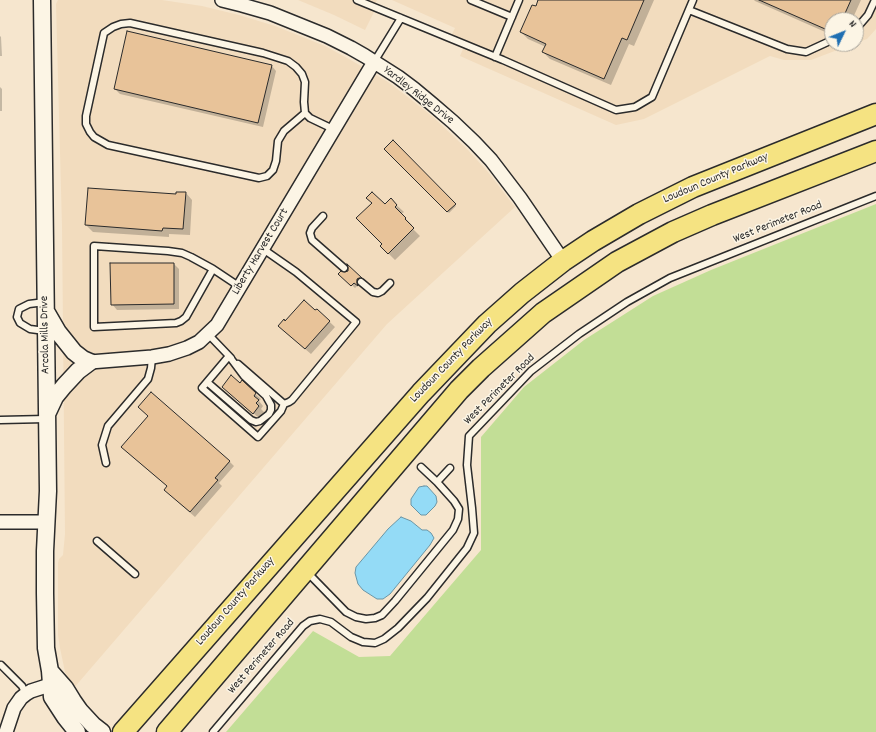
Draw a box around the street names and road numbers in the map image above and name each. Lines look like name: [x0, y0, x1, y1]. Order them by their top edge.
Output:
street label: Yardley Ridge Drive: [380, 64, 456, 128]
street label: Loudoun County Parkway: [661, 150, 771, 208]
street label: West Perimeter Road: [731, 199, 825, 247]
street label: Liberty Harvest Court: [230, 206, 292, 298]
street label: Arcola Mills Drive: [38, 296, 54, 374]
street label: Loudoun County Parkway: [408, 316, 496, 406]
street label: West Perimeter Road: [461, 351, 539, 429]
street label: Loudoun County Parkway: [194, 555, 278, 649]
street label: West Perimeter Road: [226, 617, 298, 697]

